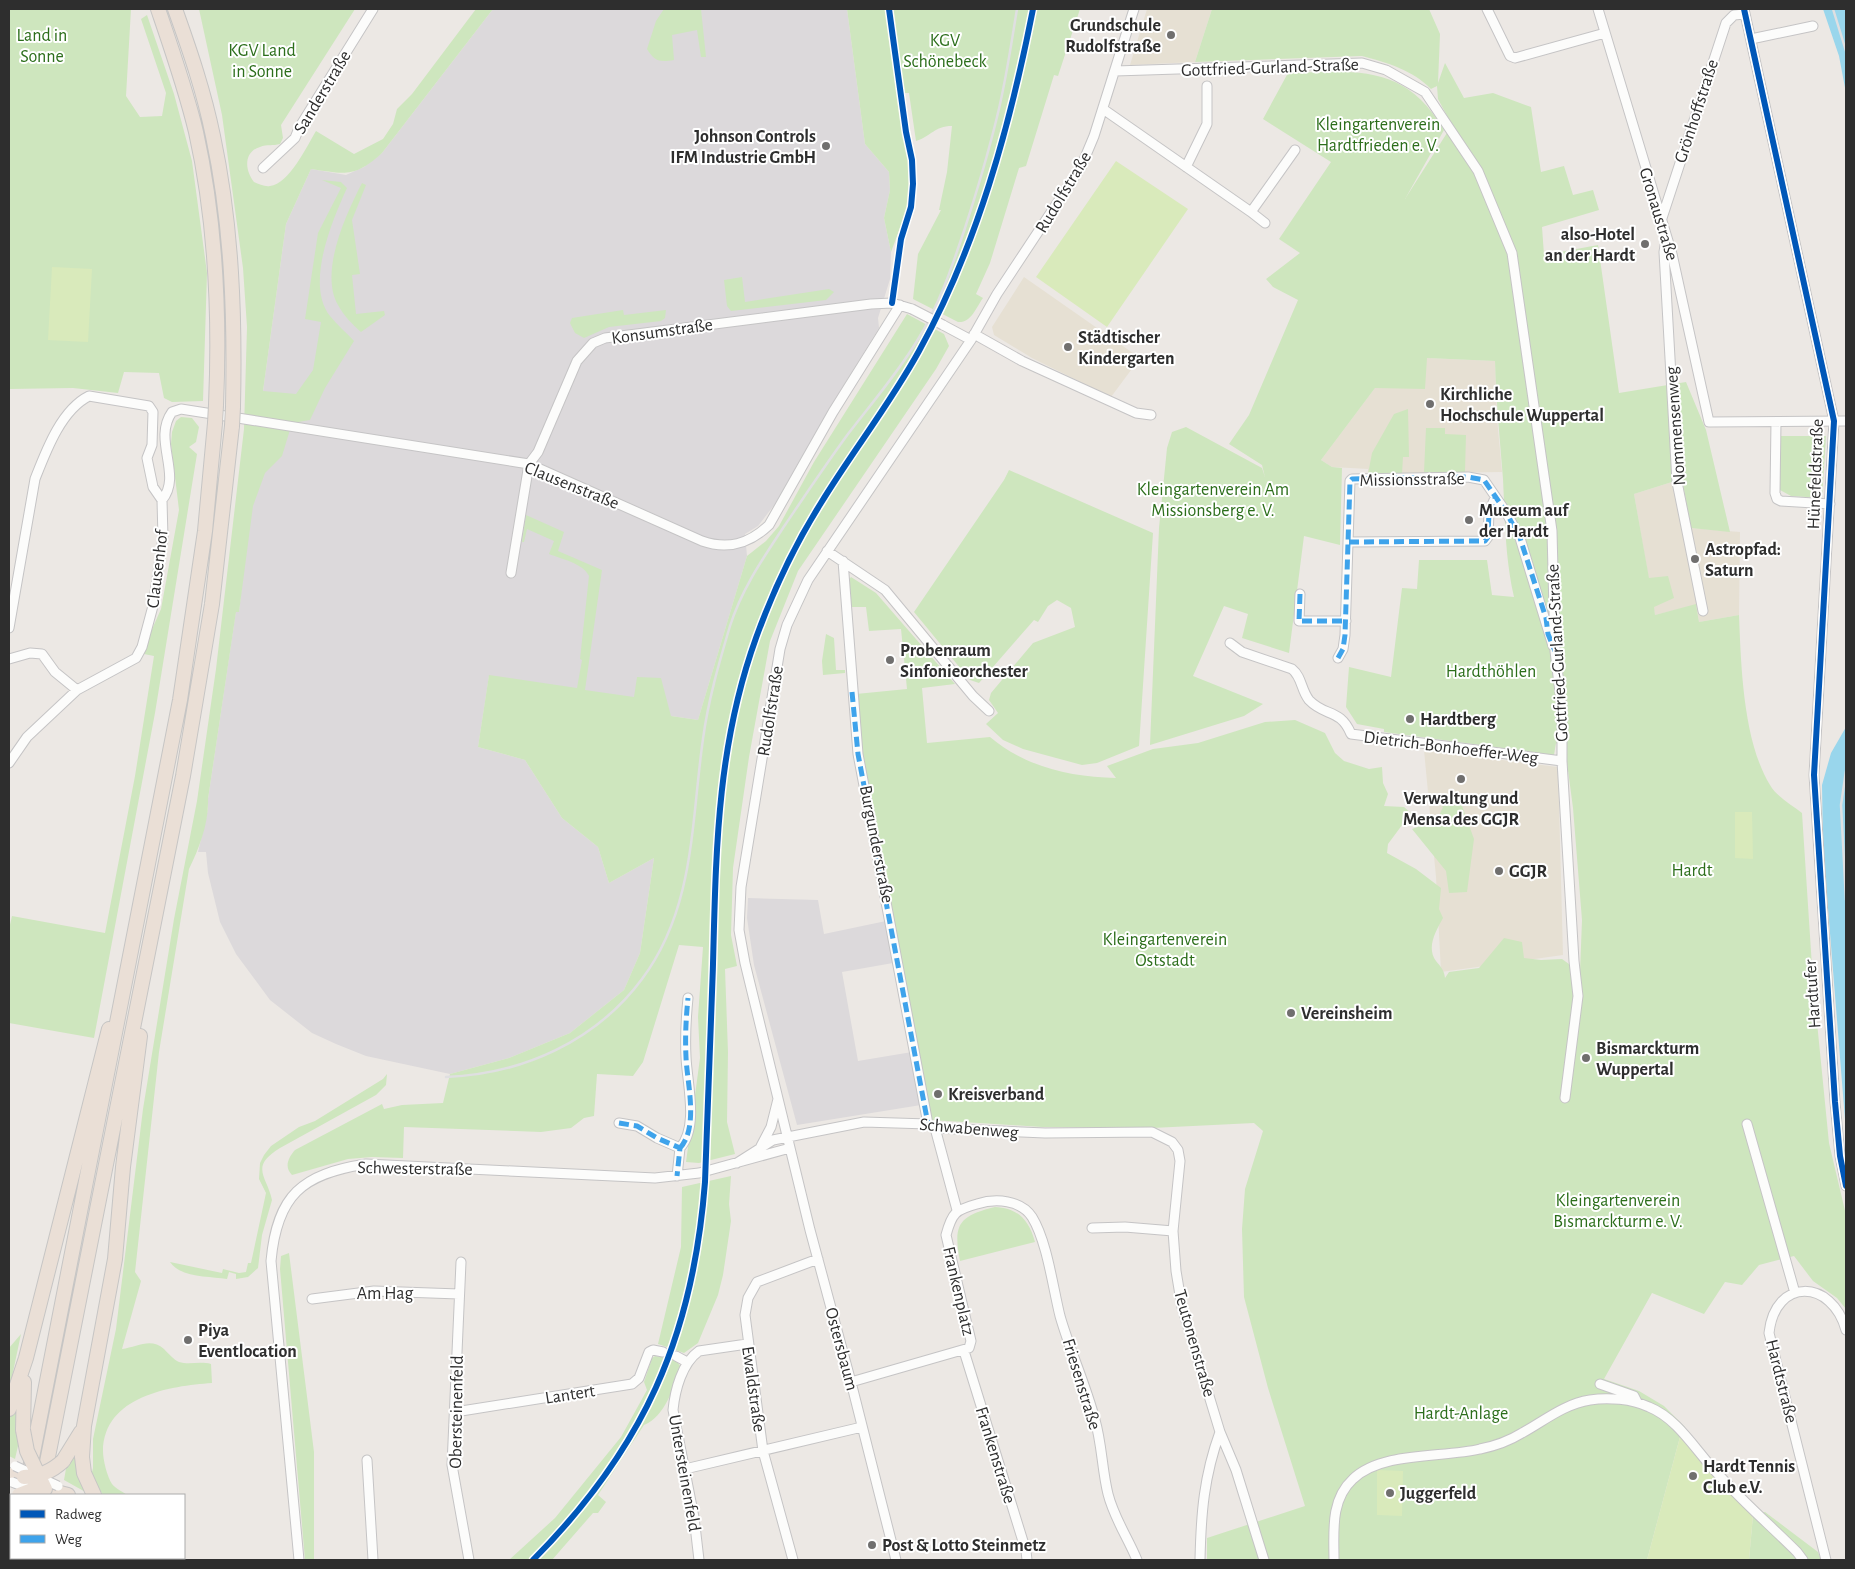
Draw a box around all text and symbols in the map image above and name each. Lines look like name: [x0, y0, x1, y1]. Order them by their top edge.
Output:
place label: Grundschule Rudolfstraße: [1065, 17, 1161, 56]
park label: Land in Sonne: [17, 27, 67, 66]
marker: Grundschule Rudolfstraße: [1165, 29, 1177, 41]
park label: KGV Schönebeck: [903, 32, 987, 71]
park label: KGV Land in Sonne: [228, 42, 296, 81]
street label: Sanderstraße: [291, 48, 355, 137]
street label: Gottfried-Gurland-Straße: [1181, 56, 1359, 80]
street label: Grönhoffstraße: [1672, 57, 1722, 165]
park label: Kleingartenverein Hardtfrieden e. V.: [1316, 116, 1440, 155]
place label: Johnson Controls IFM Industrie GmbH: [670, 128, 816, 167]
marker: Johnson Controls IFM Industrie GmbH: [820, 140, 832, 152]
street label: Rudolfstraße: [1033, 149, 1095, 236]
street label: Gronaustraße: [1635, 166, 1681, 263]
place label: also-Hotel an der Hardt: [1545, 226, 1635, 265]
marker: also-Hotel an der Hardt: [1639, 238, 1651, 250]
street label: Konsumstraße: [610, 316, 714, 348]
place label: Städtischer Kindergarten: [1078, 329, 1175, 368]
marker: Städtischer Kindergarten: [1062, 341, 1074, 353]
street label: Nommensenweg: [1663, 365, 1689, 486]
place label: Kirchliche Hochschule Wuppertal: [1440, 386, 1604, 425]
marker: Kirchliche Hochschule Wuppertal: [1424, 398, 1436, 410]
street label: Hünefeldstraße: [1805, 418, 1827, 530]
street label: Clausenstraße: [522, 459, 621, 513]
street label: Missionsstraße: [1359, 470, 1465, 490]
park label: Kleingartenverein Am Missionsberg e. V.: [1137, 481, 1289, 520]
place label: Museum auf der Hardt: [1479, 502, 1570, 541]
marker: Museum auf der Hardt: [1463, 514, 1475, 526]
street label: Clausenhof: [144, 527, 172, 609]
place label: Astropfad: Saturn: [1705, 541, 1781, 580]
marker: Astropfad: Saturn: [1689, 553, 1701, 565]
street label: Gottfried-Gurland-Straße: [1544, 564, 1572, 742]
place label: Probenraum Sinfonieorchester: [900, 642, 1029, 681]
marker: Probenraum Sinfonieorchester: [884, 654, 896, 666]
park label: Hardthöhlen: [1446, 663, 1536, 681]
street label: Rudolfstraße: [755, 665, 787, 758]
place label: Hardtberg: [1420, 711, 1497, 729]
marker: Hardtberg: [1404, 713, 1416, 725]
street label: Dietrich-Bonhoeffer-Weg: [1363, 728, 1539, 768]
marker: Verwaltung und Mensa des GGJR: [1455, 773, 1467, 785]
street label: Burgunderstraße: [856, 784, 896, 905]
place label: Verwaltung und Mensa des GGJR: [1403, 790, 1519, 829]
park label: Hardt: [1672, 862, 1713, 880]
place label: GGJR: [1509, 863, 1548, 881]
marker: GGJR: [1493, 865, 1505, 877]
park label: Kleingartenverein Oststadt: [1103, 931, 1227, 970]
street label: Hardtufer: [1802, 959, 1824, 1029]
place label: Vereinsheim: [1301, 1005, 1392, 1023]
marker: Vereinsheim: [1285, 1007, 1297, 1019]
place label: Bismarckturm Wuppertal: [1596, 1040, 1699, 1079]
marker: Bismarckturm Wuppertal: [1580, 1052, 1592, 1064]
place label: Kreisverband: [948, 1086, 1045, 1104]
marker: Kreisverband: [932, 1088, 944, 1100]
street label: Schwabenweg: [919, 1116, 1019, 1142]
street label: Schwesterstraße: [357, 1159, 473, 1179]
park label: Kleingartenverein Bismarckturm e. V.: [1553, 1192, 1683, 1231]
street label: Frankenplatz: [939, 1245, 977, 1337]
street label: Am Hag: [357, 1285, 414, 1303]
street label: Teutonenstraße: [1170, 1288, 1218, 1399]
street label: Ostersbaum: [821, 1306, 861, 1393]
place label: Piya Eventlocation: [198, 1322, 297, 1361]
marker: Piya Eventlocation: [182, 1334, 194, 1346]
street label: Friesenstraße: [1059, 1336, 1103, 1432]
street label: Hardtstraße: [1762, 1338, 1800, 1425]
street label: Ewaldstraße: [738, 1345, 768, 1433]
street label: Obersteinenfeld: [447, 1355, 467, 1469]
street label: Lantert: [544, 1382, 597, 1408]
street label: Frankenstraße: [972, 1405, 1018, 1506]
park label: Hardt-Anlage: [1414, 1405, 1508, 1423]
street label: Untersteinenfeld: [665, 1413, 703, 1533]
place label: Hardt Tennis Club e.V.: [1703, 1458, 1795, 1497]
marker: Hardt Tennis Club e.V.: [1687, 1470, 1699, 1482]
place label: Juggerfeld: [1400, 1485, 1477, 1503]
marker: Juggerfeld: [1384, 1487, 1396, 1499]
legend: [10, 1494, 185, 1559]
text: Radweg: [55, 1507, 102, 1522]
text: Weg: [55, 1532, 83, 1547]
place label: Post & Lotto Steinmetz: [882, 1537, 1046, 1555]
marker: Post & Lotto Steinmetz: [866, 1539, 878, 1551]

